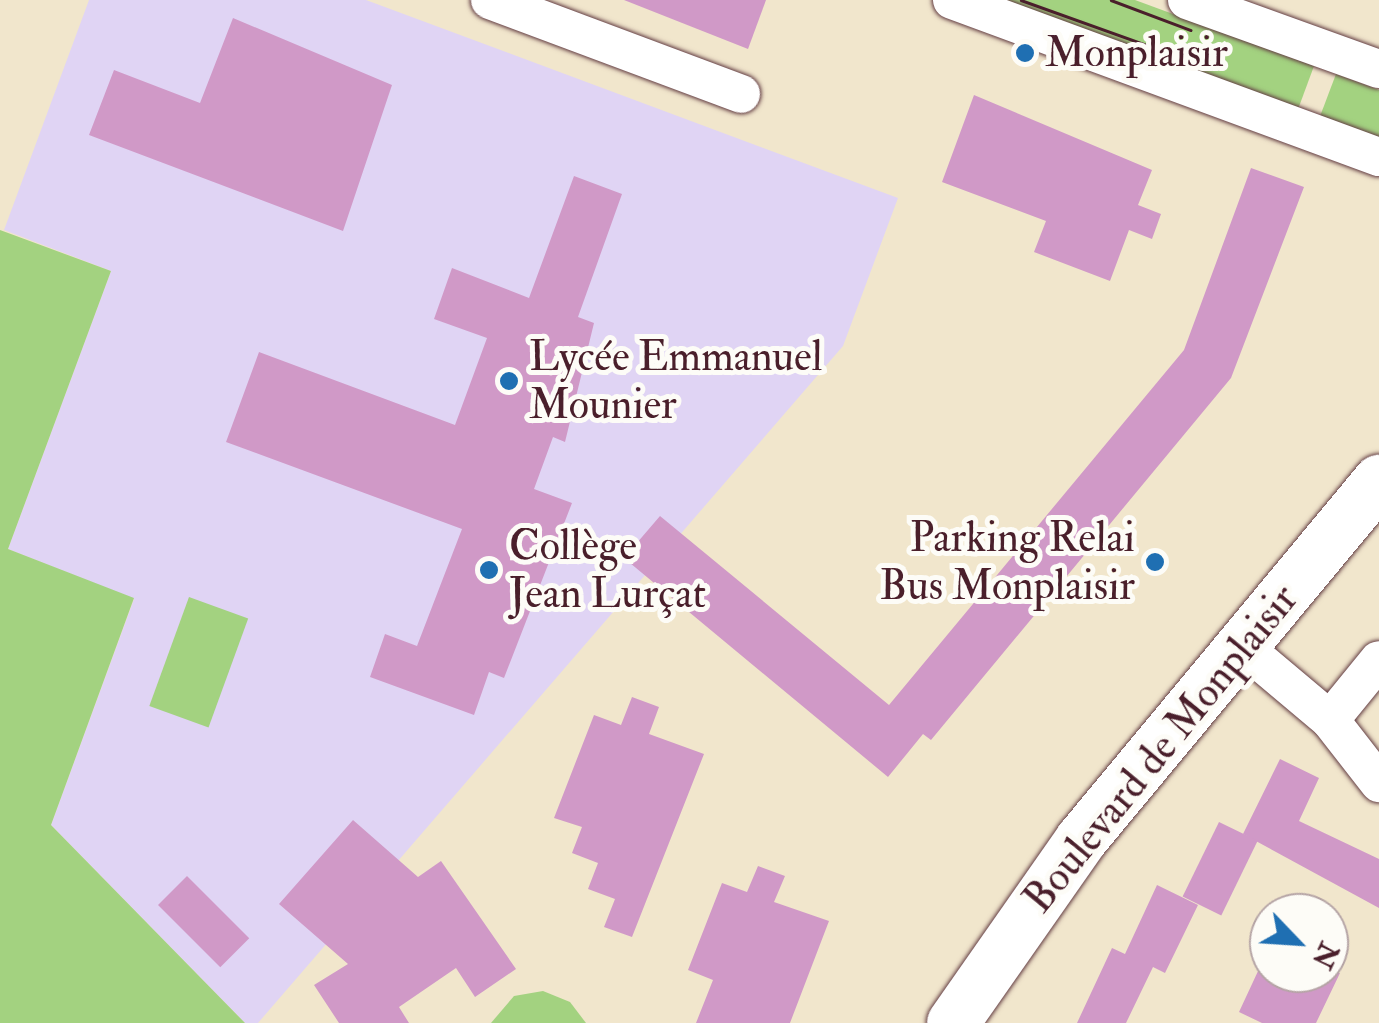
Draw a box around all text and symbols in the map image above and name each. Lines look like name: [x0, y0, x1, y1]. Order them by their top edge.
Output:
place label: Monplaisir: [1045, 28, 1228, 78]
marker: Monplaisir: [1014, 42, 1036, 64]
place label: Lycée Emmanuel Mounier: [529, 332, 822, 431]
marker: Lycée Emmanuel Mounier: [498, 370, 520, 392]
place label: Parking Relai Bus Monplaisir: [880, 513, 1135, 612]
place label: Collège Jean Lurçat: [509, 521, 706, 620]
marker: Parking Relai Bus Monplaisir: [1144, 551, 1166, 573]
marker: Collège Jean Lurçat: [478, 559, 500, 581]
street label: Boulevard de Monplaisir: [1013, 575, 1309, 923]
north arrow: [1249, 893, 1349, 993]
text: N: [1304, 936, 1346, 974]

